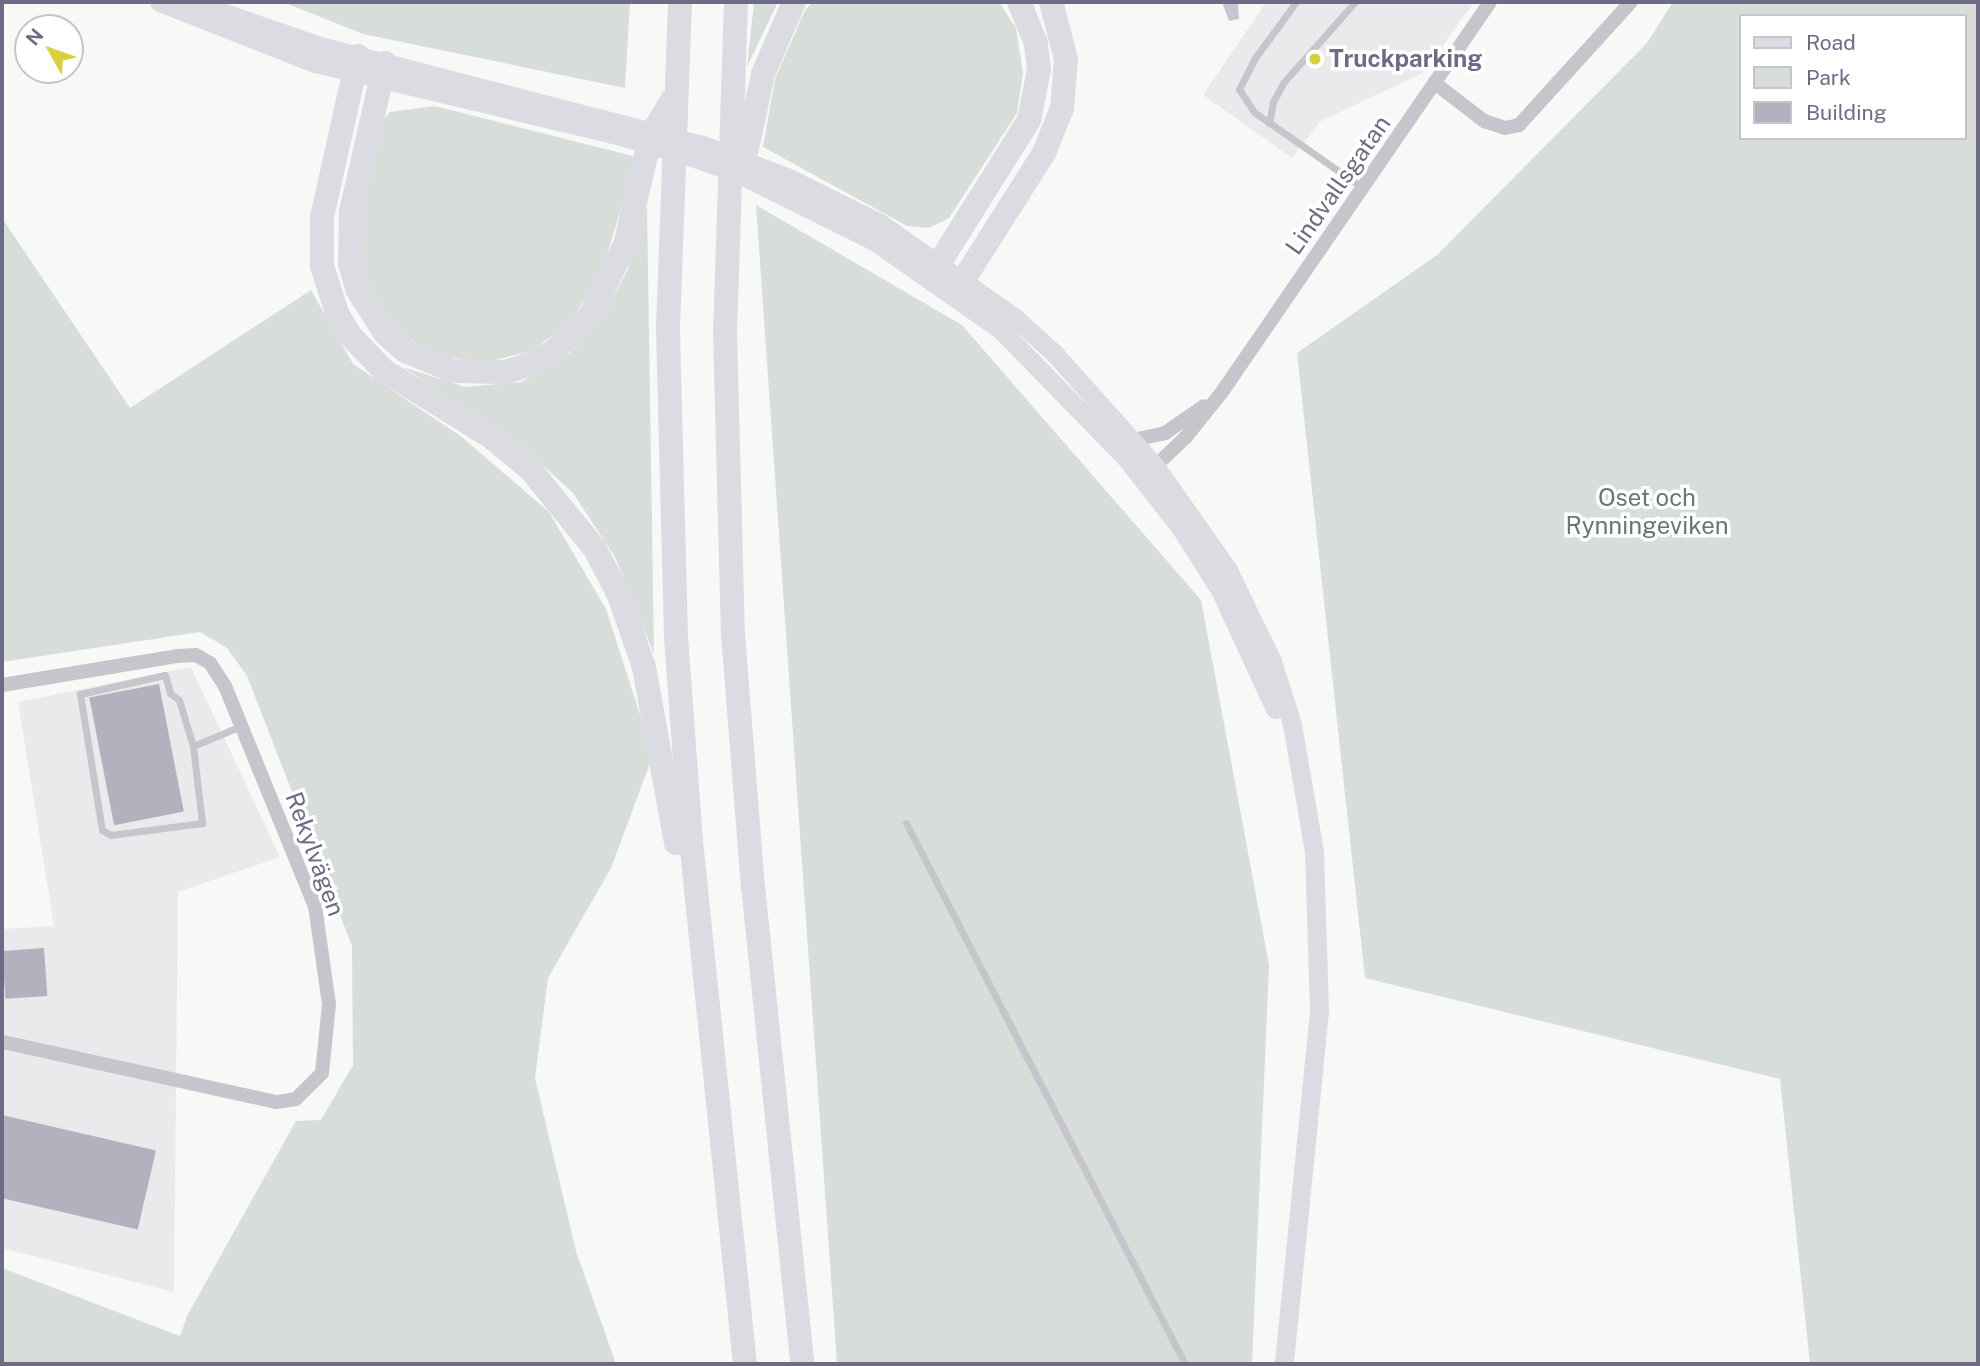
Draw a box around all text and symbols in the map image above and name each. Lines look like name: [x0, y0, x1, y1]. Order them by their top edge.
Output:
north arrow: [14, 14, 84, 84]
legend: [1738, 14, 1966, 140]
text: N: [21, 24, 48, 50]
text: Road: [1806, 30, 1856, 55]
place label: Truckparking: [1329, 45, 1482, 73]
marker: Truckparking: [1307, 51, 1323, 67]
text: Park: [1806, 65, 1851, 90]
text: Building: [1806, 100, 1887, 125]
street label: Lindvallsgatan: [1279, 110, 1397, 260]
park label: Oset och Rynningeviken: [1565, 484, 1729, 540]
street label: Rekylvägen: [279, 788, 351, 920]

